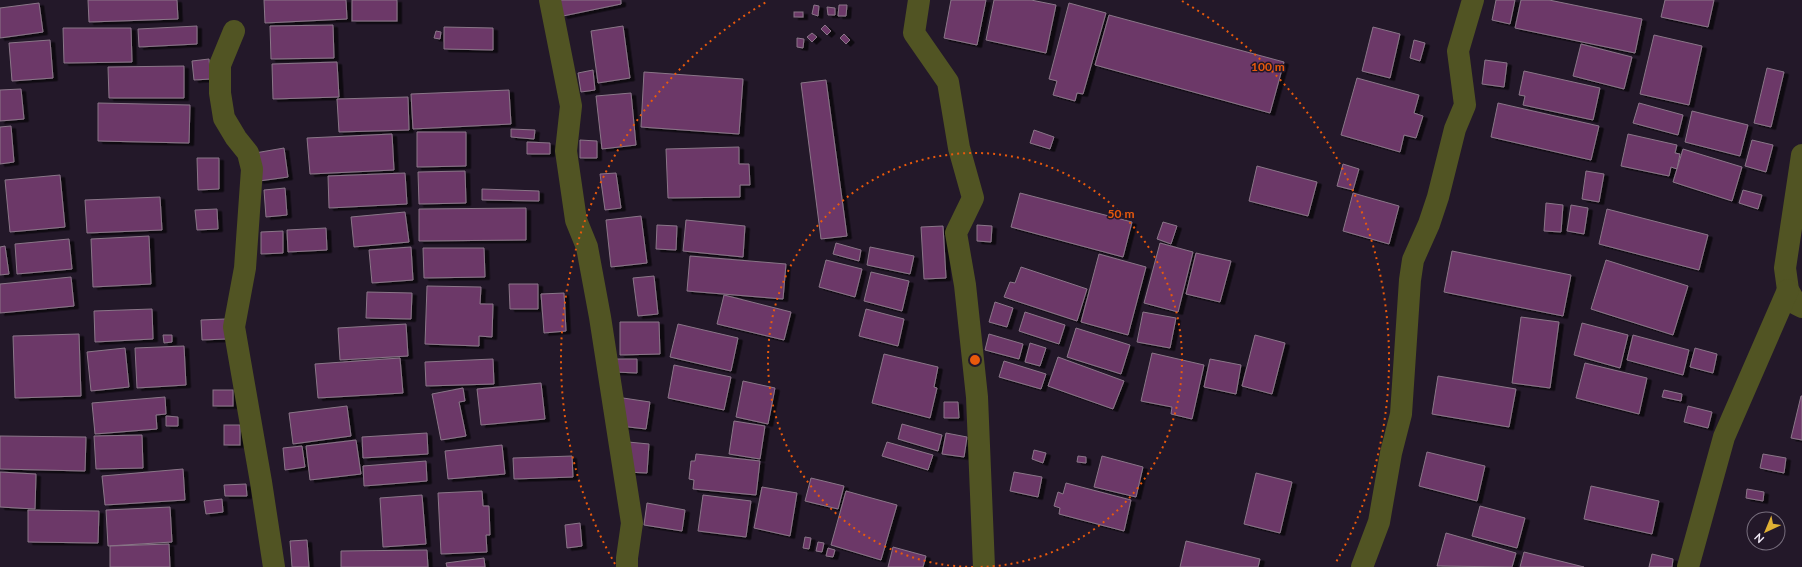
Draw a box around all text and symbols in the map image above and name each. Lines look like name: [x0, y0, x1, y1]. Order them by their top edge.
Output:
text: 100 m: [1251, 59, 1285, 74]
text: 50 m: [1108, 206, 1134, 221]
centre of rings: [968, 353, 982, 367]
north arrow: [1746, 511, 1786, 551]
text: N: [1751, 531, 1766, 546]

